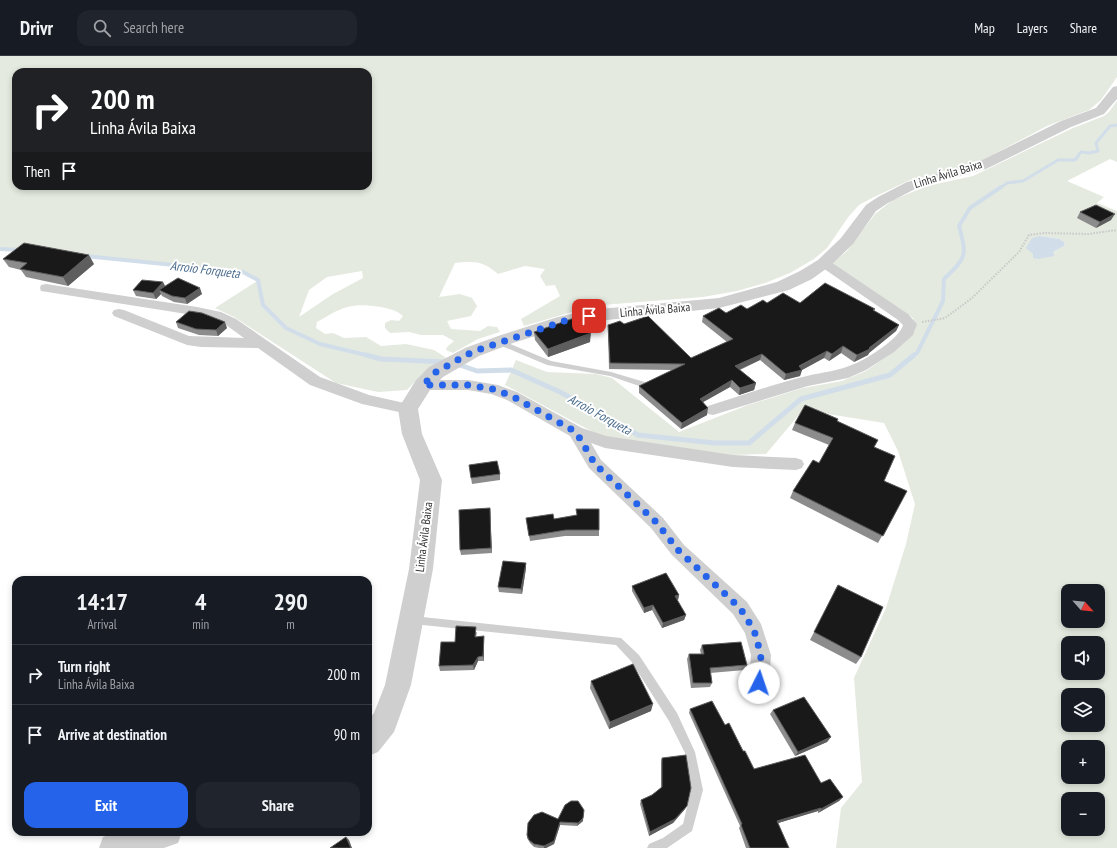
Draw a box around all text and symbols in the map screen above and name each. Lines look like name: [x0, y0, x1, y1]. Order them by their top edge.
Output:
search box: [77, 10, 357, 46]
text: Drivr: [20, 16, 53, 40]
icon: search: [91, 17, 113, 39]
text: Search here: [123, 18, 184, 37]
text: Map: [974, 19, 995, 37]
text: Layers: [1017, 19, 1048, 37]
text: Share: [1070, 19, 1097, 37]
text: 200 m: [90, 80, 154, 117]
icon: right: [24, 84, 76, 136]
text: Linha Ávila Baixa: [90, 116, 196, 139]
street label: Linha Ávila Baixa: [912, 156, 984, 191]
icon: arrive: [58, 160, 80, 182]
text: Then: [24, 162, 50, 181]
water label: Arroio Forqueta: [169, 257, 242, 282]
pin: [572, 299, 606, 333]
street label: Linha Ávila Baixa: [619, 299, 691, 320]
icon: arrive: [578, 305, 600, 327]
water label: Arroio Forqueta: [565, 390, 635, 439]
street label: Linha Ávila Baixa: [412, 501, 435, 573]
north arrow: [1061, 584, 1105, 628]
map controls: [1061, 584, 1105, 836]
text: 14:17: [76, 586, 128, 617]
text: 4: [195, 586, 206, 617]
text: 290: [273, 586, 308, 617]
text: Arrival: [87, 616, 117, 633]
text: min: [192, 616, 209, 633]
text: m: [286, 616, 295, 633]
button: sound: [1061, 636, 1105, 680]
text: Turn right: [58, 657, 110, 676]
position arrow: [738, 662, 780, 704]
icon: right: [24, 664, 46, 686]
text: 200 m: [327, 665, 360, 684]
text: Linha Ávila Baixa: [58, 676, 135, 693]
button: layers: [1061, 688, 1105, 732]
icon: arrive: [24, 724, 46, 746]
text: Arrive at destination: [58, 725, 167, 744]
text: 90 m: [334, 725, 360, 744]
button: +: [1061, 740, 1105, 784]
button: Exit: [24, 782, 188, 828]
button: Share: [196, 782, 360, 828]
button: −: [1061, 792, 1105, 836]

